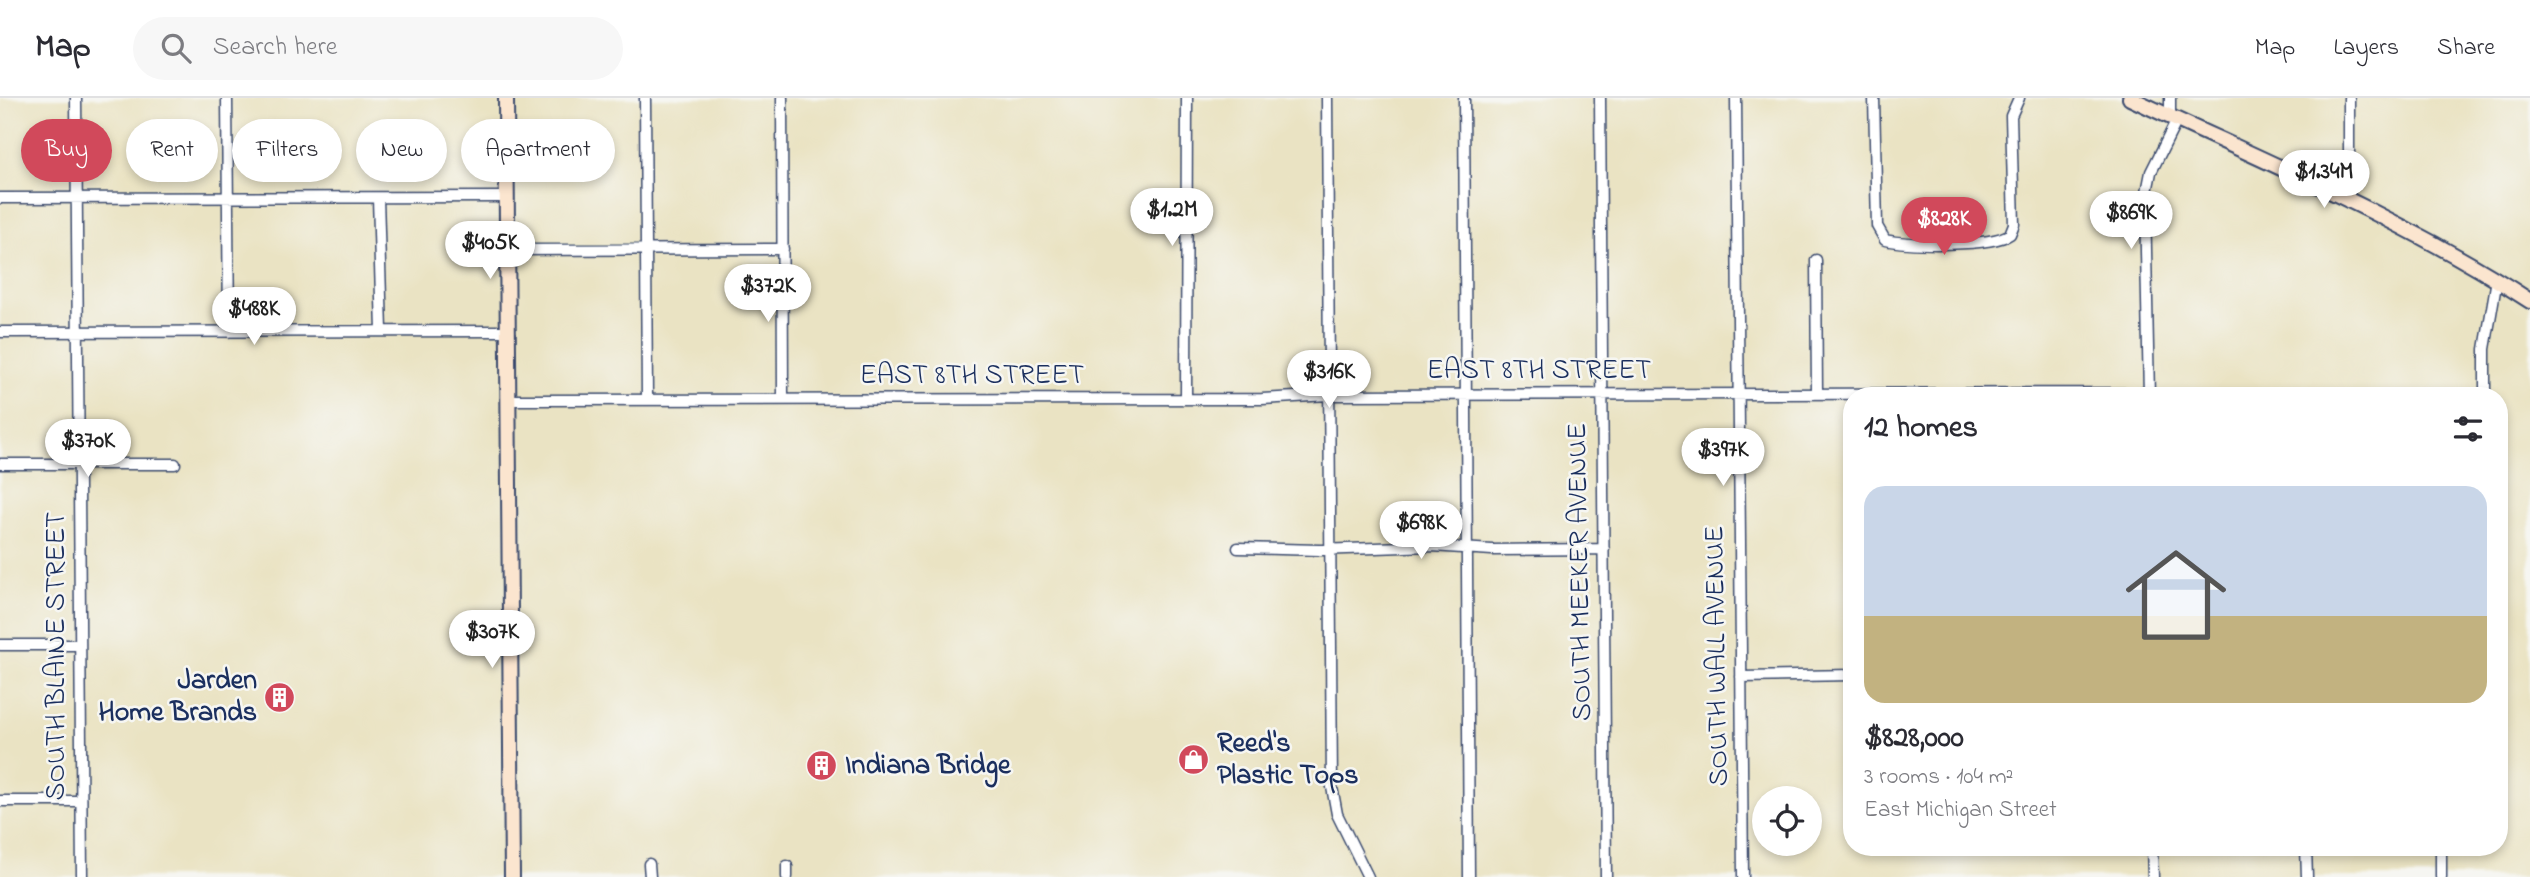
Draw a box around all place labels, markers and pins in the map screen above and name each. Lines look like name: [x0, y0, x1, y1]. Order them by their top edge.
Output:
pin: $1.34M: [2267, 150, 2381, 210]
pin: $1.2M: [1123, 188, 1221, 248]
pin: $869K: [2082, 192, 2180, 251]
pin: $828K: [1895, 198, 1993, 257]
pin: $405K: [441, 222, 539, 281]
pin: $372K: [719, 264, 817, 324]
pin: $488K: [205, 288, 303, 347]
pin: $316K: [1280, 350, 1378, 410]
pin: $370K: [39, 420, 137, 479]
pin: $397K: [1674, 428, 1772, 488]
pin: $698K: [1372, 502, 1470, 561]
pin: $307K: [443, 610, 541, 670]
place label: Jarden Home Brands: [98, 661, 257, 734]
building icon: Jarden Home Brands: [263, 680, 297, 714]
place label: Reed's Plastic Tops: [1217, 724, 1358, 797]
shop icon: Reed's Plastic Tops: [1177, 743, 1211, 777]
place label: Indiana Bridge: [845, 746, 1012, 788]
building icon: Indiana Bridge: [805, 749, 839, 783]

